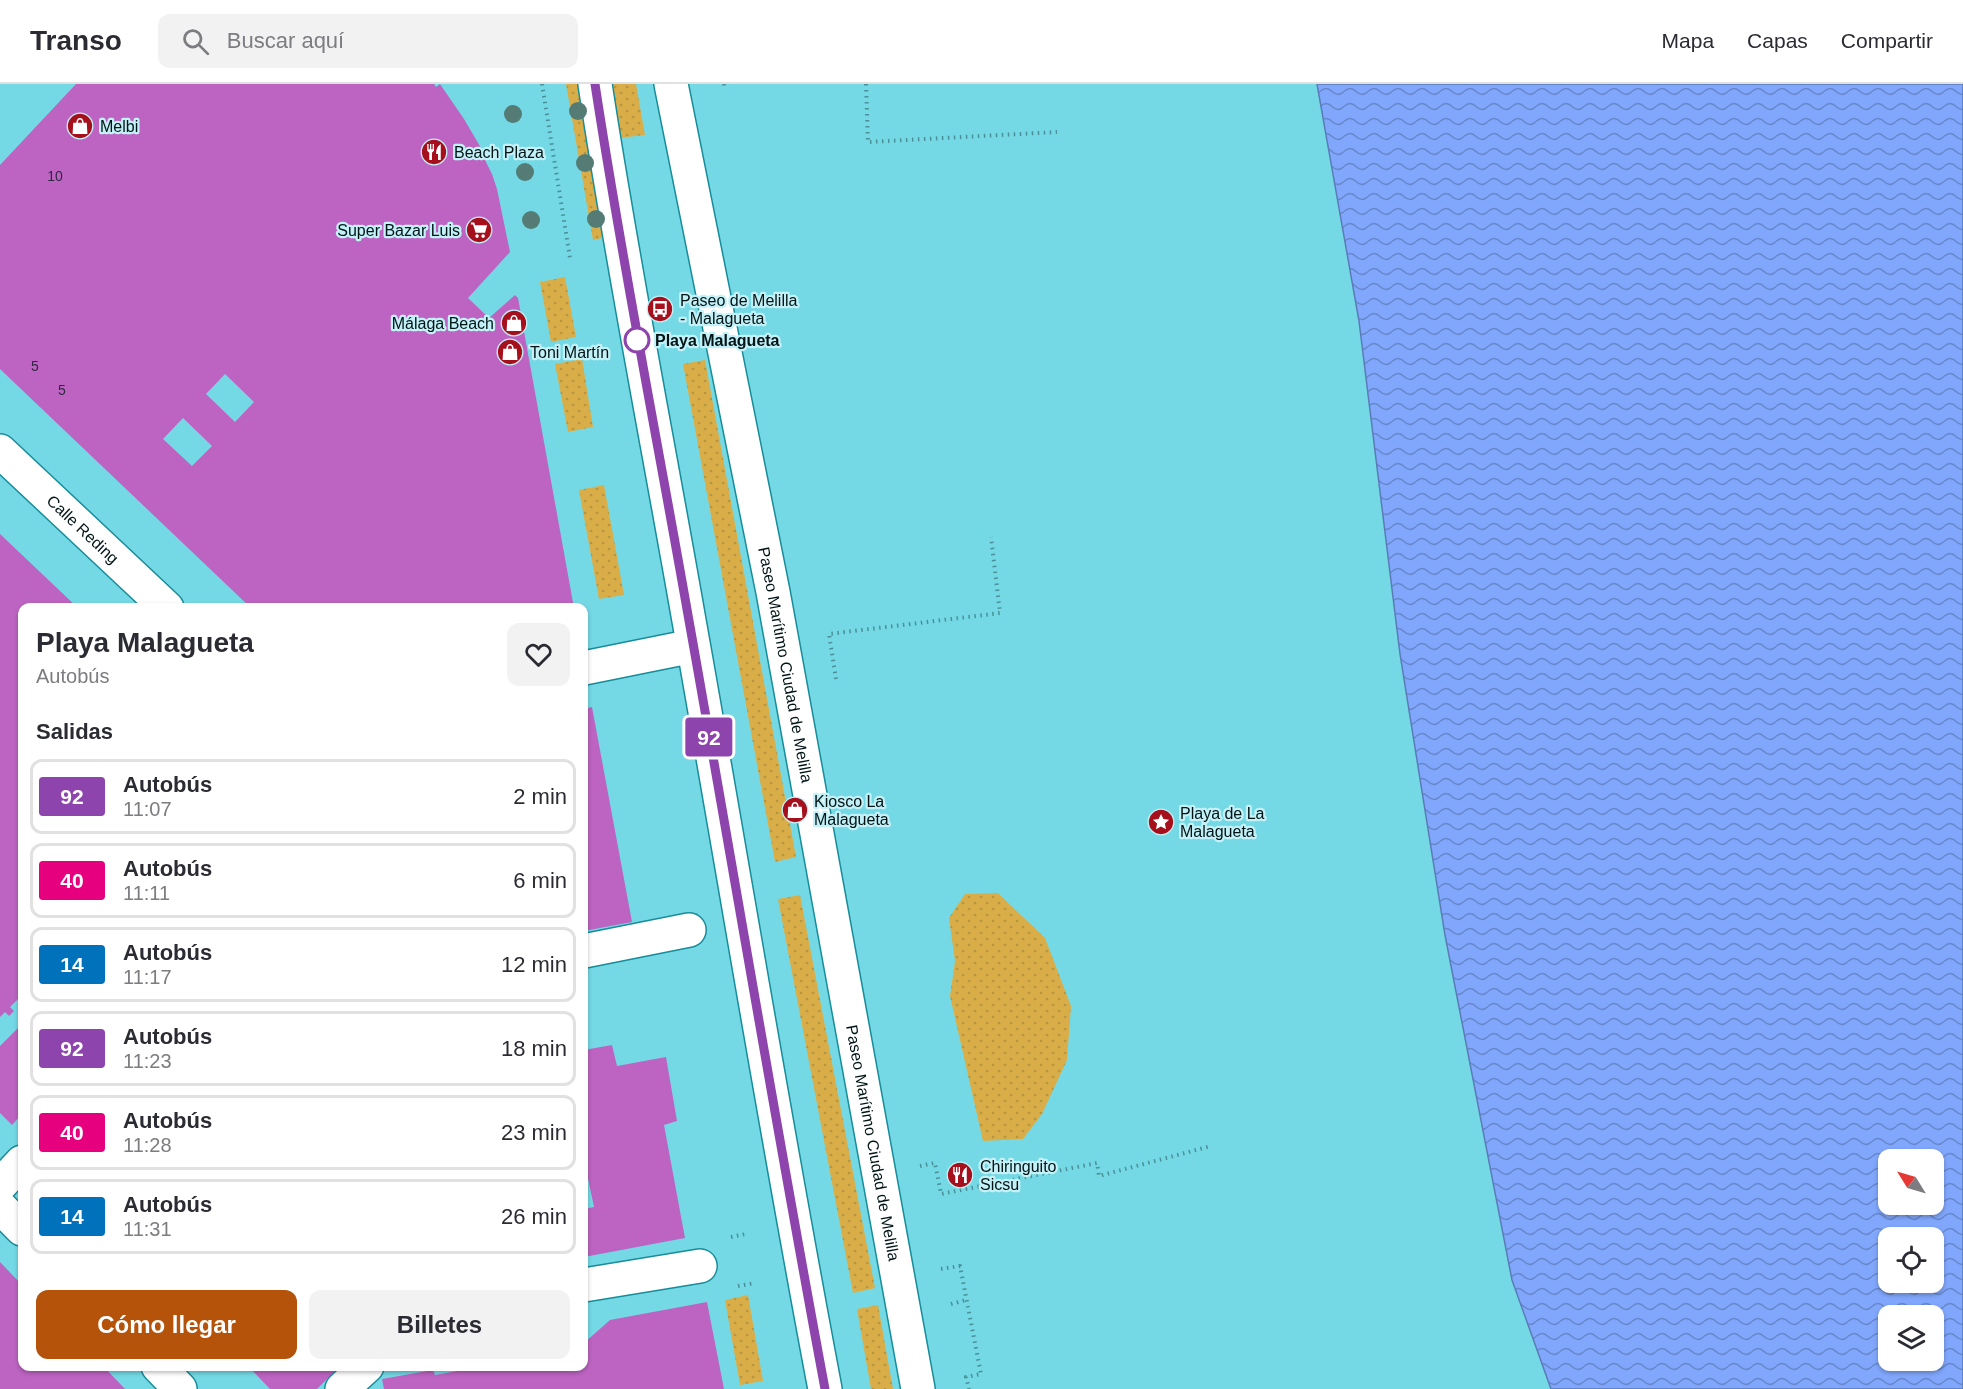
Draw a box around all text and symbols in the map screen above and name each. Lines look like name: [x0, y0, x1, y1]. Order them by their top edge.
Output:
search box: [158, 14, 578, 68]
text: Transo: [30, 25, 122, 56]
icon: search: [179, 25, 212, 58]
text: Buscar aquí: [227, 28, 344, 53]
text: Mapa: [1662, 29, 1714, 52]
text: Capas: [1747, 29, 1808, 52]
text: Compartir: [1841, 29, 1933, 52]
shop icon: Melbi: [65, 111, 95, 141]
place label: Melbi: [100, 118, 138, 135]
restaurant icon: Beach Plaza: [419, 137, 449, 167]
place label: Beach Plaza: [454, 144, 544, 161]
house number: 10: [47, 168, 63, 184]
supermarket icon: Super Bazar Luis: [464, 215, 494, 245]
place label: Super Bazar Luis: [337, 222, 460, 239]
place label: Paseo de Melilla - Malagueta: [680, 292, 798, 327]
bus stop icon: Paseo de Melilla - Malagueta: [645, 294, 675, 324]
shop icon: Málaga Beach: [499, 308, 529, 338]
place label: Málaga Beach: [392, 315, 494, 332]
marker: Playa Malagueta: [624, 327, 650, 353]
place label: Playa Malagueta: [655, 332, 780, 349]
shop icon: Toni Martín: [495, 337, 525, 367]
place label: Toni Martín: [530, 344, 609, 361]
house number: 5: [31, 358, 39, 374]
house number: 5: [58, 382, 66, 398]
street label: Calle Reding: [43, 492, 122, 567]
street label: Paseo Marítimo Ciudad de Melilla: [755, 545, 816, 784]
button: heart: [507, 623, 570, 686]
text: Playa Malagueta: [36, 627, 254, 658]
text: Autobús: [36, 665, 109, 687]
line badge: 92: [682, 718, 736, 756]
text: Salidas: [36, 719, 113, 744]
text: 92: [697, 726, 721, 749]
text: Autobús: [123, 772, 212, 797]
text: 2 min: [513, 784, 567, 809]
text: 92: [60, 785, 84, 808]
place label: Kiosco La Malagueta: [814, 793, 889, 828]
shop icon: Kiosco La Malagueta: [780, 795, 810, 825]
text: 11:07: [123, 798, 172, 820]
place label: Playa de La Malagueta: [1180, 805, 1265, 840]
place icon: Playa de La Malagueta: [1146, 807, 1176, 837]
text: Autobús: [123, 856, 212, 881]
text: 6 min: [513, 868, 567, 893]
text: 40: [60, 869, 84, 892]
text: 11:11: [123, 882, 170, 904]
text: Autobús: [123, 940, 212, 965]
text: 12 min: [501, 952, 567, 977]
text: 14: [60, 953, 84, 976]
text: 11:17: [123, 966, 172, 988]
text: Autobús: [123, 1024, 212, 1049]
street label: Paseo Marítimo Ciudad de Melilla: [843, 1024, 903, 1262]
text: 18 min: [501, 1036, 567, 1061]
text: 92: [60, 1037, 84, 1060]
text: 11:23: [123, 1050, 172, 1072]
text: Autobús: [123, 1108, 212, 1133]
text: 23 min: [501, 1120, 567, 1145]
text: 40: [60, 1121, 84, 1144]
text: 11:28: [123, 1134, 172, 1156]
north arrow: [1878, 1149, 1944, 1215]
map controls: [1878, 1149, 1944, 1371]
place label: Chiringuito Sicsu: [980, 1158, 1057, 1193]
restaurant icon: Chiringuito Sicsu: [945, 1160, 975, 1190]
text: Autobús: [123, 1192, 212, 1217]
text: 26 min: [501, 1204, 567, 1229]
text: 14: [60, 1205, 84, 1228]
text: 11:31: [123, 1218, 172, 1240]
button: locate: [1878, 1227, 1944, 1293]
button: Cómo llegar: [36, 1290, 297, 1359]
button: Billetes: [309, 1290, 570, 1359]
button: layers: [1878, 1305, 1944, 1371]

